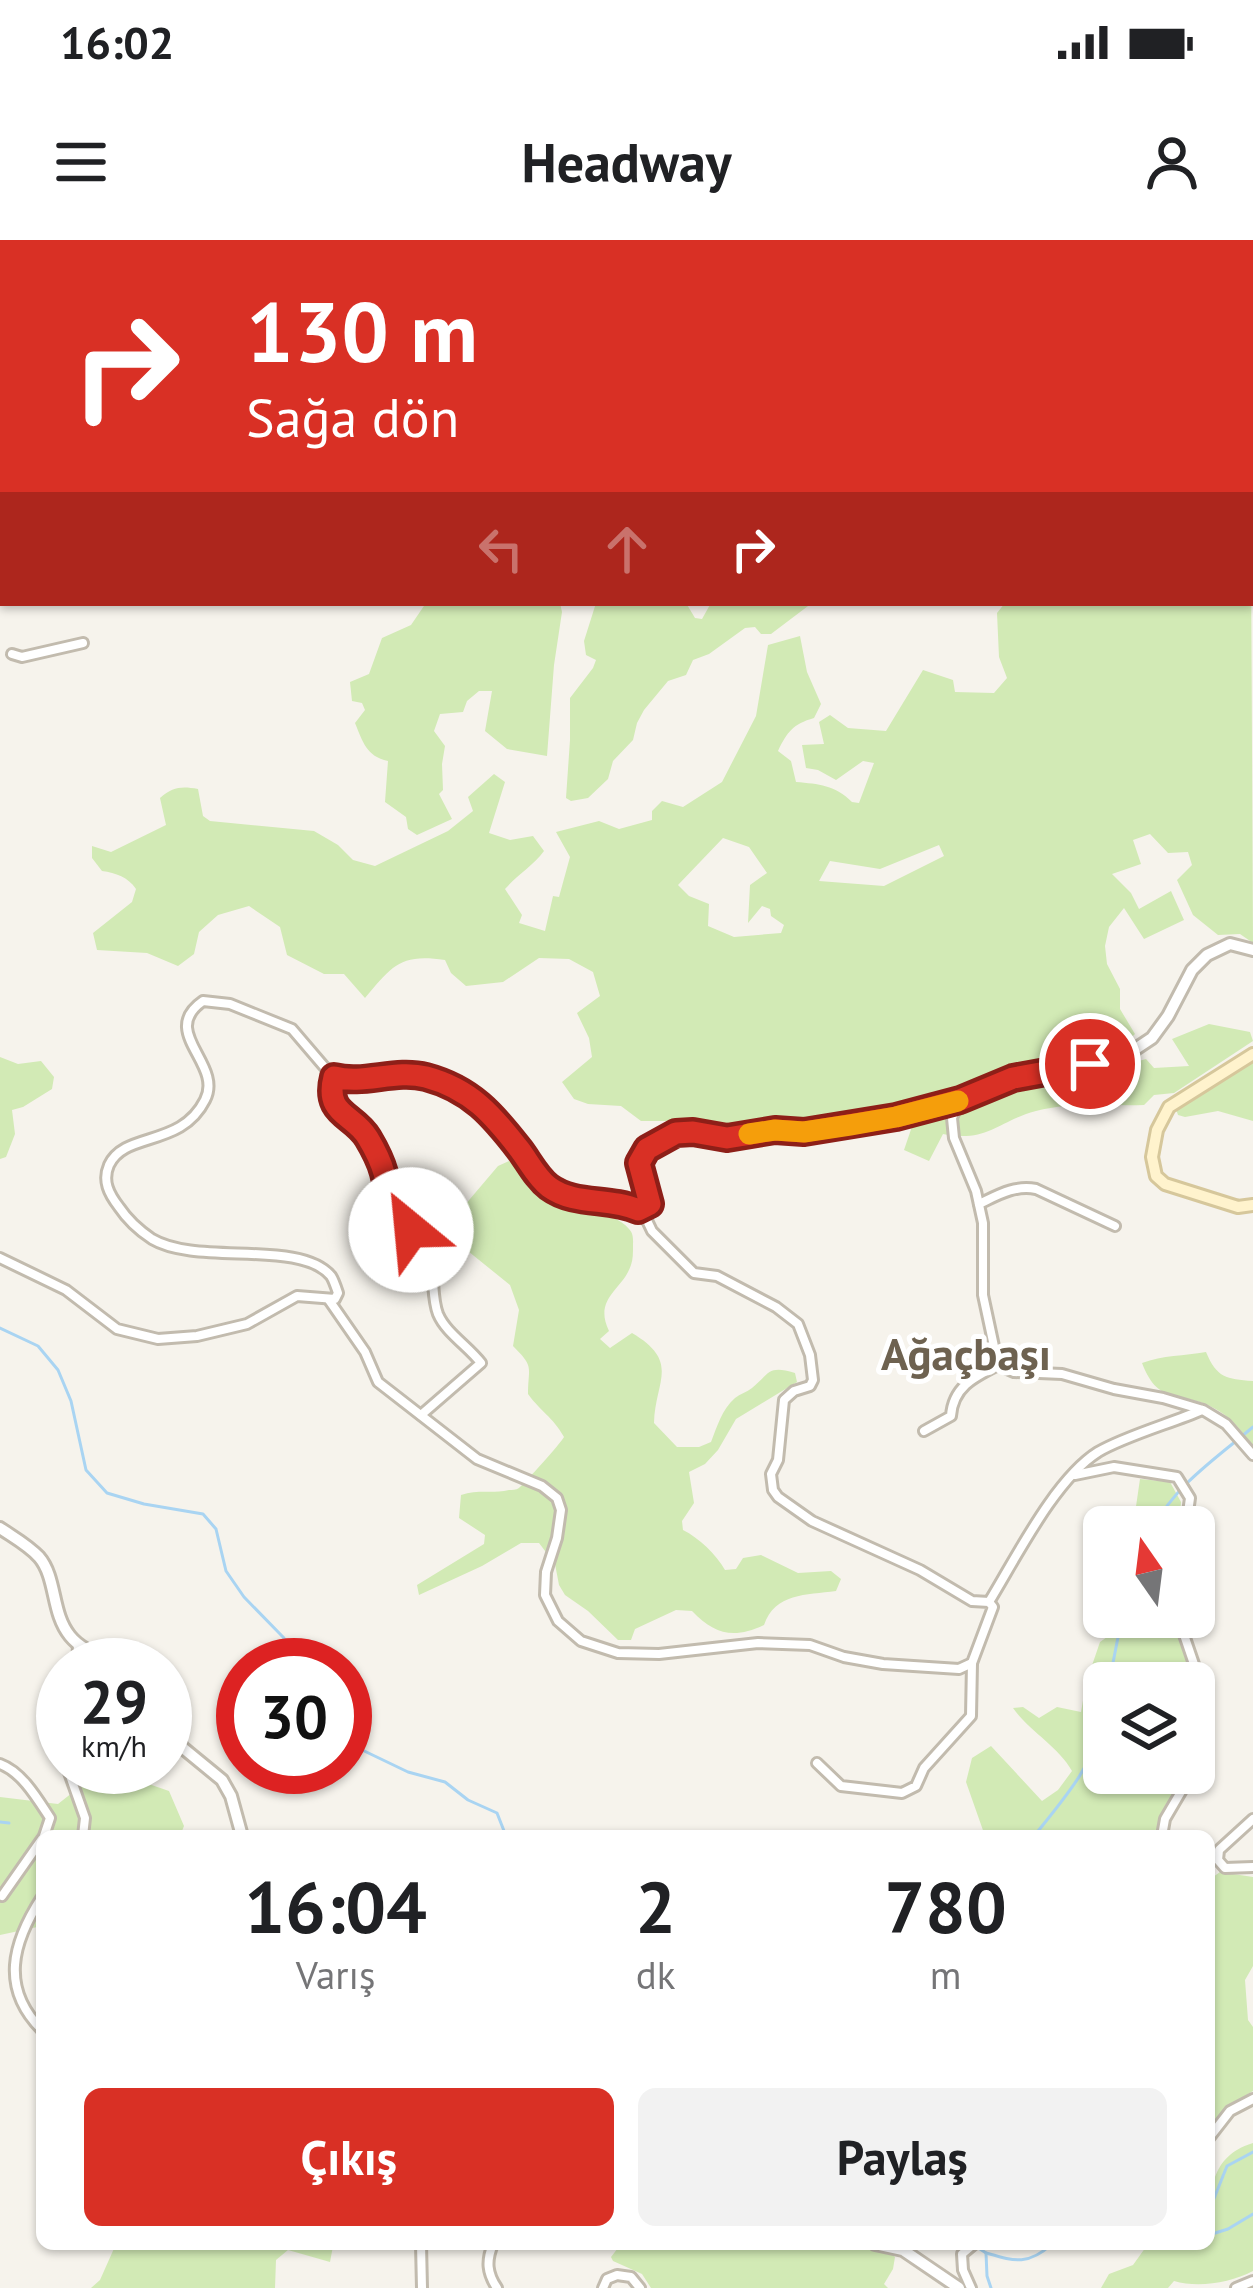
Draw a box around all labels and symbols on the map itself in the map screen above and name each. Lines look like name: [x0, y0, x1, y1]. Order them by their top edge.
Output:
pin: [1039, 1013, 1141, 1115]
position arrow: [348, 1167, 474, 1293]
district label: Ağaçbaşı: [881, 1324, 1051, 1382]
north arrow: [1083, 1506, 1215, 1638]
speed limit sign: 30: [216, 1638, 372, 1794]

